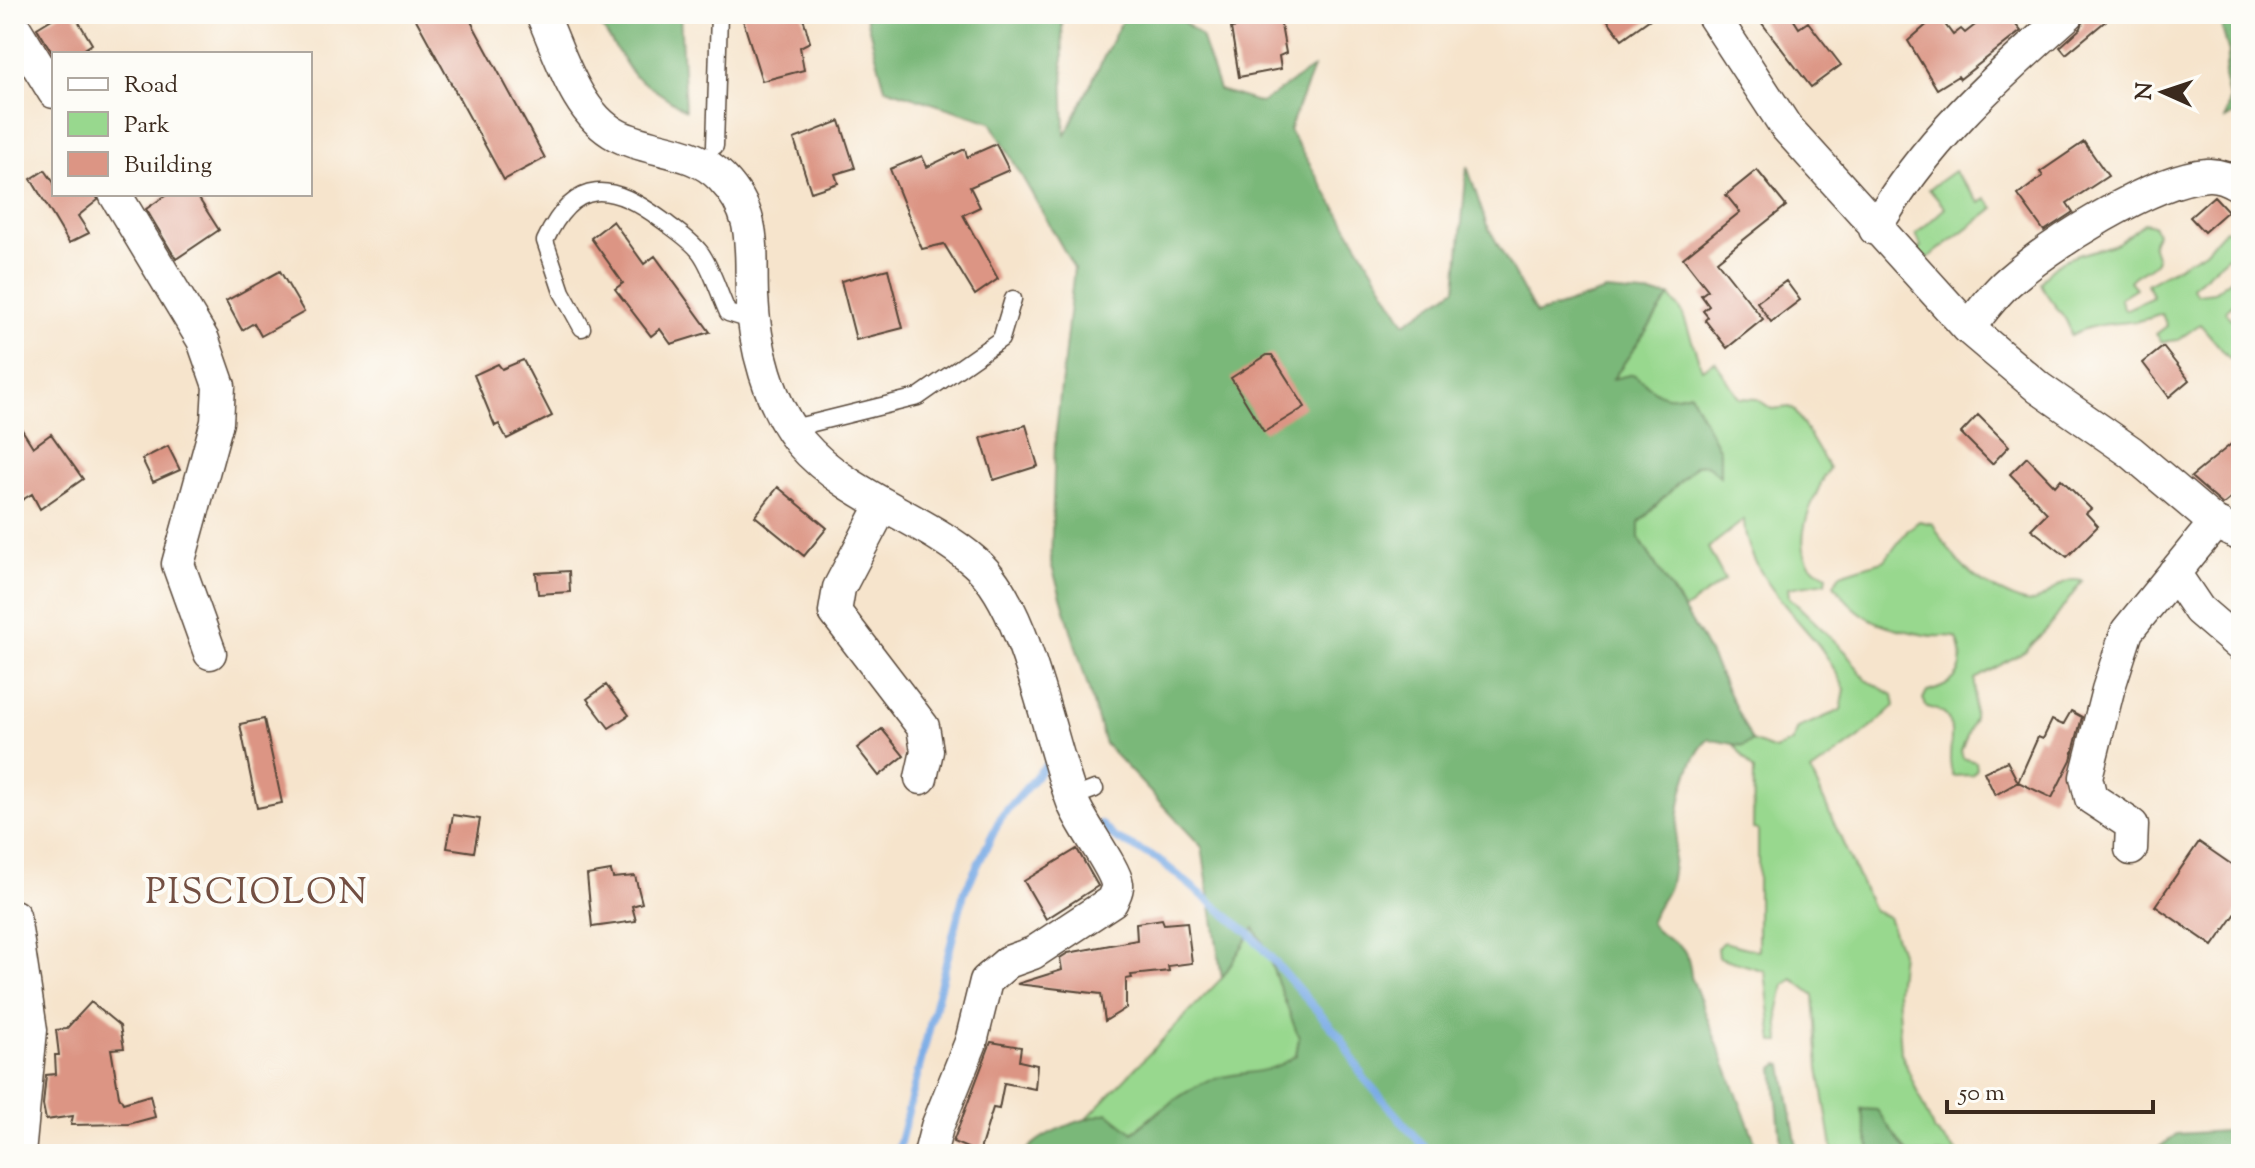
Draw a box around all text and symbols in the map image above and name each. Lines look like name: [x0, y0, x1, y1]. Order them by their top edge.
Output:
legend: [52, 52, 312, 196]
north arrow: [2123, 52, 2203, 132]
text: Road: [124, 69, 178, 103]
text: N: [2130, 81, 2162, 101]
text: Park: [124, 109, 170, 143]
text: Building: [124, 149, 213, 183]
district label: PISCIOLON: [145, 868, 369, 920]
scale bar: [1947, 1064, 2153, 1114]
text: 50 m: [1957, 1077, 2005, 1111]

